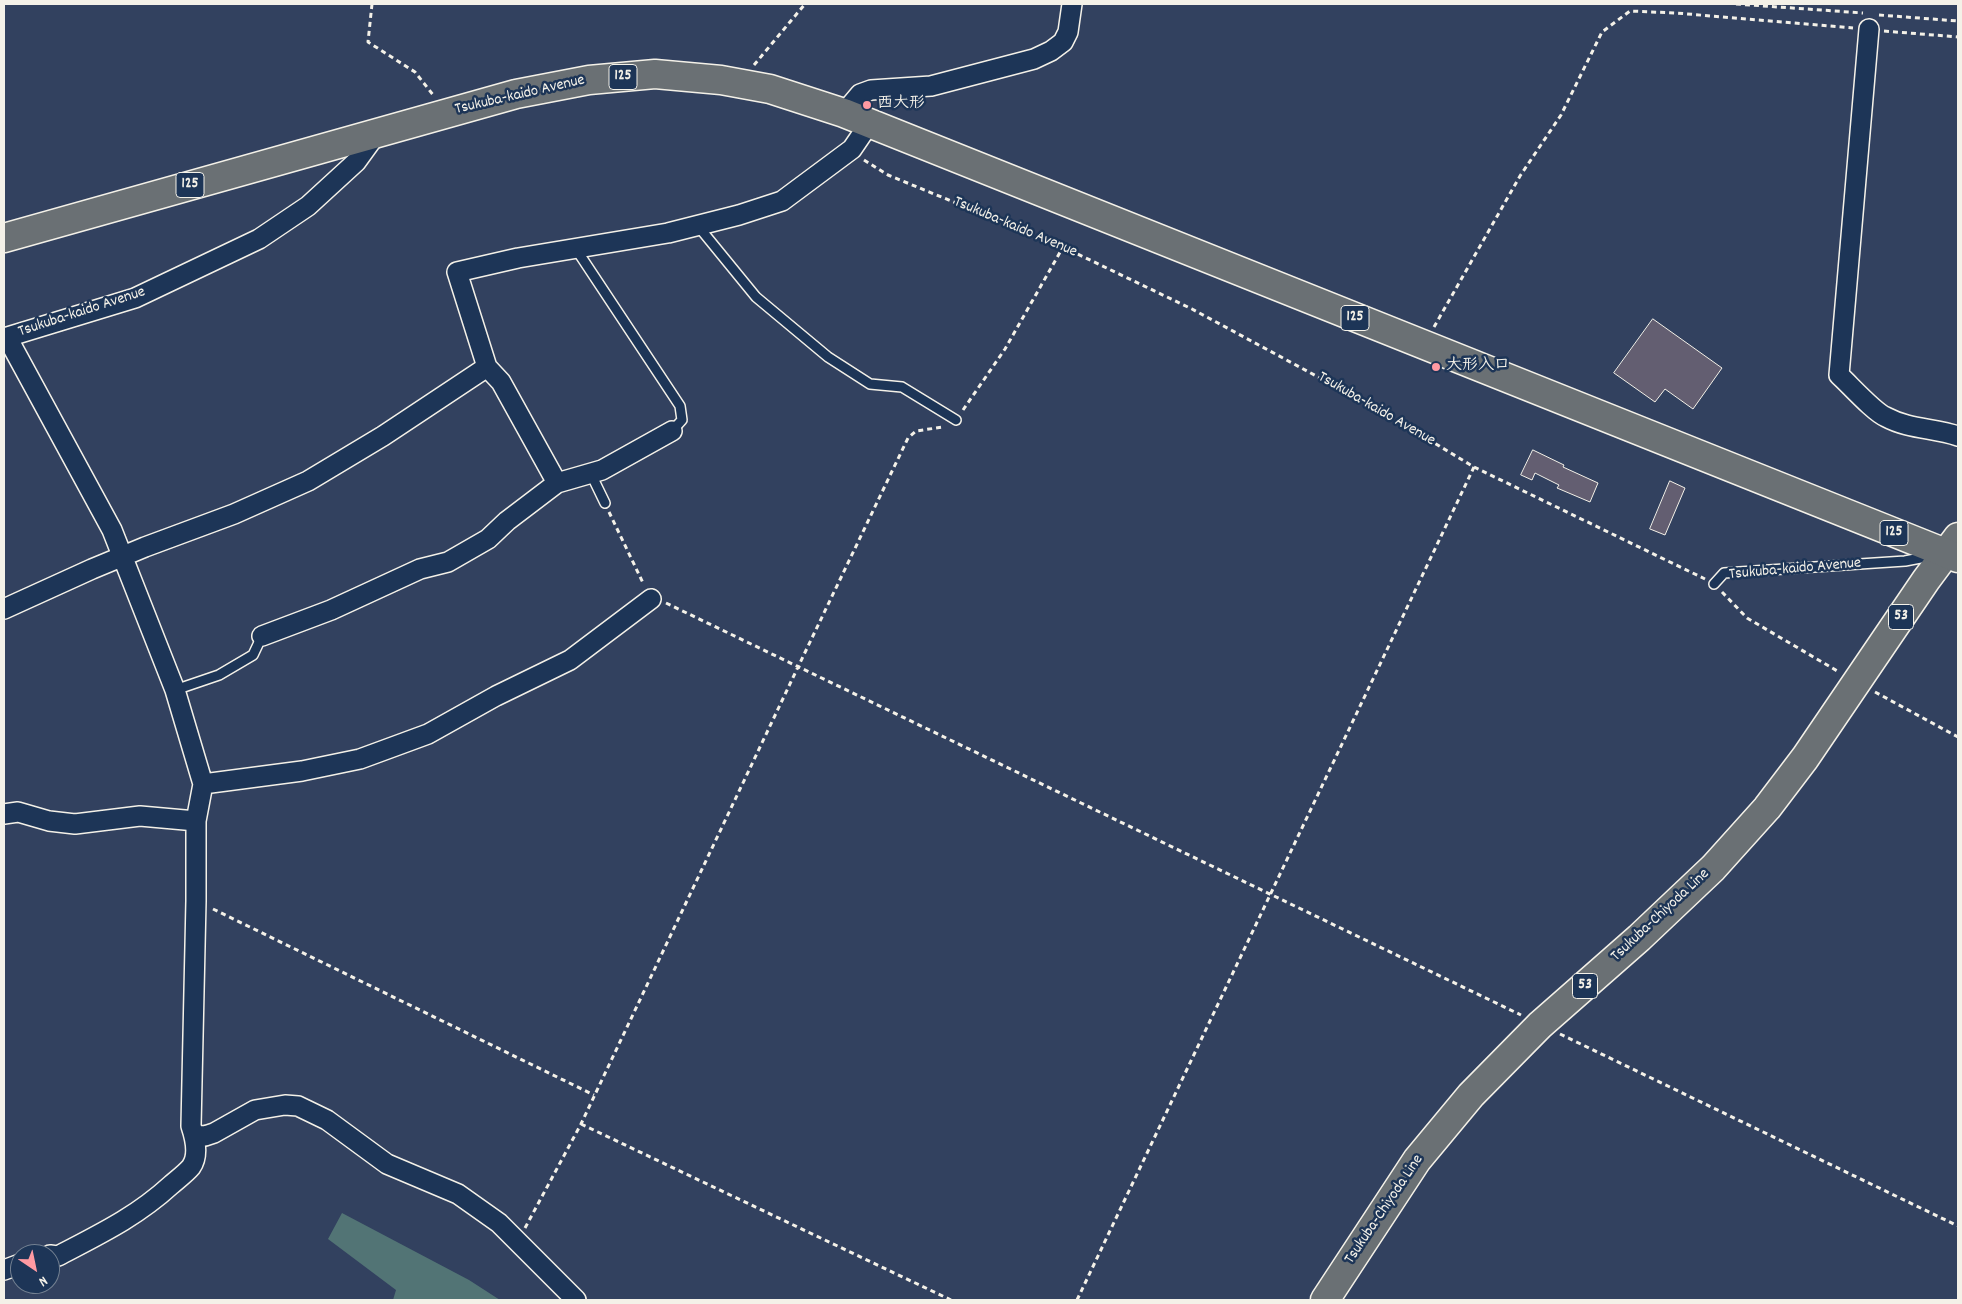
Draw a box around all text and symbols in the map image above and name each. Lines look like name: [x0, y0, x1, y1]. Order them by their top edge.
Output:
road number: 125: [609, 64, 637, 90]
street label: Tsukuba-kaido Avenue: [453, 72, 587, 120]
place label: 西大形: [877, 95, 925, 115]
marker: 西大形: [861, 99, 873, 111]
road number: 125: [176, 172, 204, 198]
street label: Tsukuba-kaido Avenue: [950, 193, 1080, 263]
street label: Tsukuba-kaido Avenue: [16, 283, 148, 343]
road number: 125: [1341, 306, 1369, 330]
place label: 大形入口: [1446, 357, 1510, 377]
marker: 大形入口: [1430, 361, 1442, 373]
street label: Tsukuba-kaido Avenue: [1314, 369, 1438, 451]
road number: 125: [1880, 520, 1908, 546]
street label: Tsukuba-kaido Avenue: [1728, 555, 1862, 585]
road number: 53: [1888, 604, 1914, 630]
street label: Tsukuba-Chiyoda Line: [1608, 865, 1714, 967]
road number: 53: [1572, 974, 1598, 998]
street label: Tsukuba-Chiyoda Line: [1341, 1152, 1429, 1268]
north arrow: [10, 1244, 60, 1294]
text: N: [34, 1270, 51, 1291]

